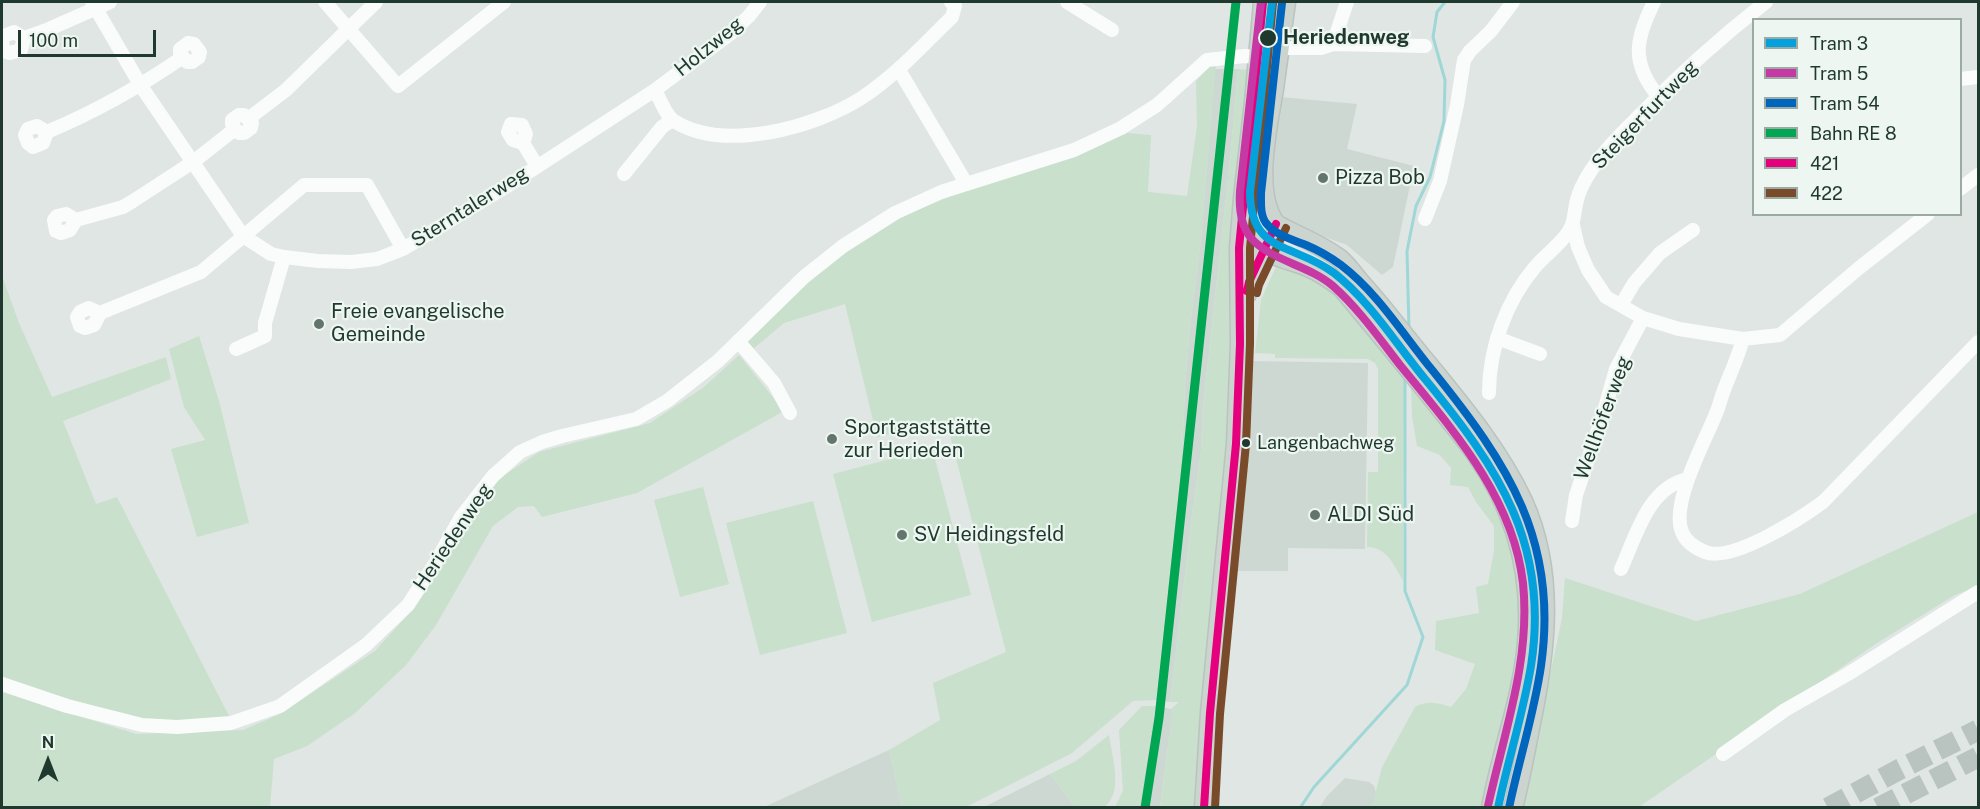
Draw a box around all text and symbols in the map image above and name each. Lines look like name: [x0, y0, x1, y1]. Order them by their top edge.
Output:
street label: Holzweg: [670, 12, 748, 82]
scale bar: [21, 18, 159, 56]
legend: [1752, 18, 1962, 216]
place label: Heriedenweg: [1283, 26, 1409, 50]
marker: Heriedenweg: [1258, 28, 1278, 48]
text: 100 m: [29, 30, 78, 51]
text: Tram 3: [1810, 33, 1868, 54]
street label: Steigerfurtweg: [1587, 55, 1703, 175]
text: Tram 5: [1810, 63, 1868, 84]
text: Tram 54: [1810, 93, 1880, 114]
text: Bahn RE 8: [1810, 123, 1897, 144]
text: 421: [1810, 153, 1839, 174]
street label: Sterntalerweg: [407, 161, 533, 253]
place label: Pizza Bob: [1335, 166, 1425, 190]
marker: Pizza Bob: [1316, 171, 1330, 185]
text: 422: [1810, 183, 1843, 204]
place label: Freie evangelische Gemeinde: [331, 300, 505, 347]
marker: Freie evangelische Gemeinde: [312, 317, 326, 331]
street label: Wellhöferweg: [1569, 353, 1637, 483]
place label: Sportgaststätte zur Herieden: [844, 416, 991, 463]
marker: Sportgaststätte zur Herieden: [825, 432, 839, 446]
place label: Langenbachweg: [1257, 432, 1394, 454]
marker: Langenbachweg: [1240, 437, 1252, 449]
street label: Heriedenweg: [408, 479, 498, 595]
place label: ALDI Süd: [1327, 503, 1414, 527]
marker: ALDI Süd: [1308, 508, 1322, 522]
place label: SV Heidingsfeld: [914, 523, 1064, 547]
marker: SV Heidingsfeld: [895, 528, 909, 542]
north arrow: [18, 731, 78, 791]
text: N: [42, 733, 54, 752]

